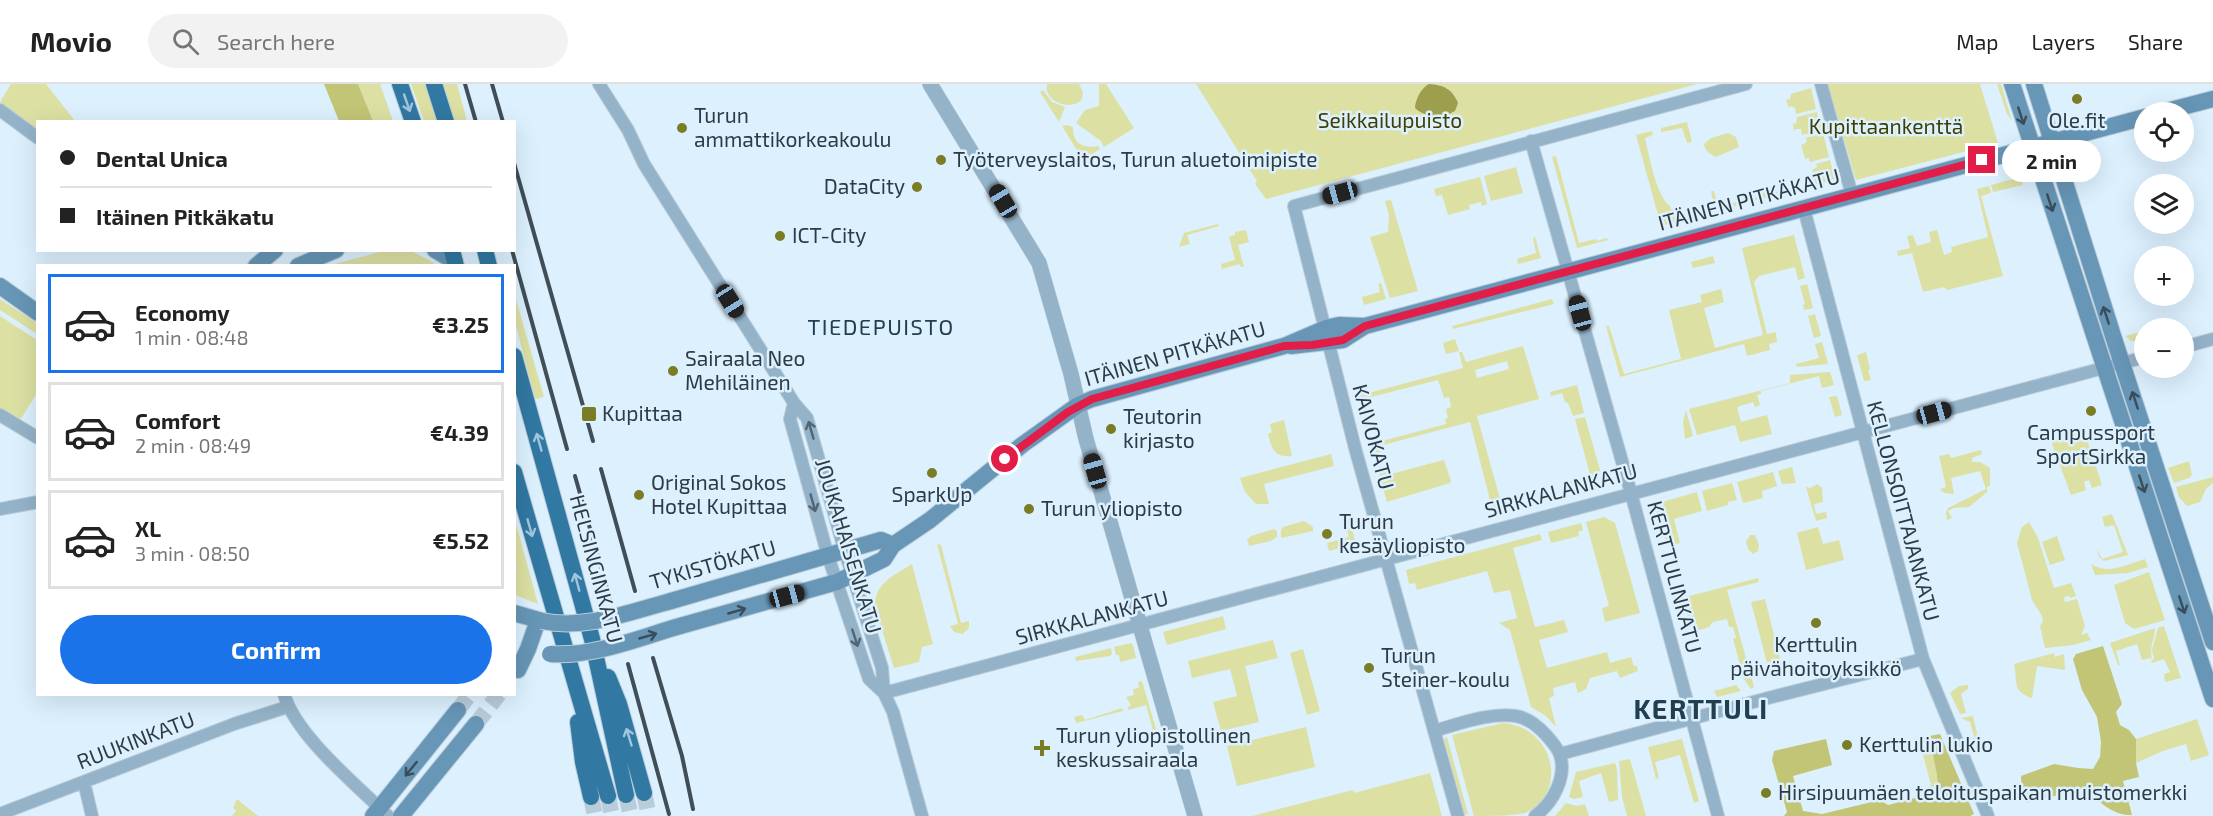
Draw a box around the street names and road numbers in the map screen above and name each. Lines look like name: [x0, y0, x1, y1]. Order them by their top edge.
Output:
street label: ITÄINEN PITKÄKATU: [1655, 162, 1842, 235]
street label: ITÄINEN PITKÄKATU: [1081, 315, 1268, 390]
street label: KAIVOKATU: [1348, 381, 1401, 492]
street label: KELLONSOITTAJANKATU: [1863, 398, 1946, 624]
street label: JOUKAHAISENKATU: [811, 455, 888, 636]
street label: SIRKKALANKATU: [1481, 457, 1640, 522]
street label: HELSINGINKATU: [566, 492, 629, 646]
street label: KERTTULINKATU: [1643, 498, 1708, 656]
street label: TYKISTÖKATU: [647, 534, 779, 594]
street label: SIRKKALANKATU: [1012, 584, 1171, 649]
street label: RUUKINKATU: [73, 706, 198, 774]

